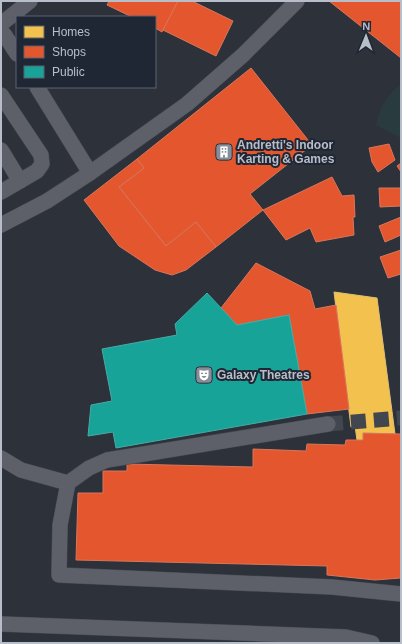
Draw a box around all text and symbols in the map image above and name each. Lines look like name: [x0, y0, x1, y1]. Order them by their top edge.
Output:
legend: [16, 16, 156, 88]
north arrow: [346, 16, 386, 56]
text: N: [362, 20, 370, 32]
text: Homes: [52, 25, 90, 39]
text: Shops: [52, 45, 86, 59]
text: Public: [52, 65, 85, 79]
place label: Andretti's Indoor Karting & Games: [237, 138, 335, 166]
building icon: Andretti's Indoor Karting & Games: [214, 142, 234, 162]
theatre icon: Galaxy Theatres: [194, 365, 214, 385]
place label: Galaxy Theatres: [217, 368, 310, 382]

